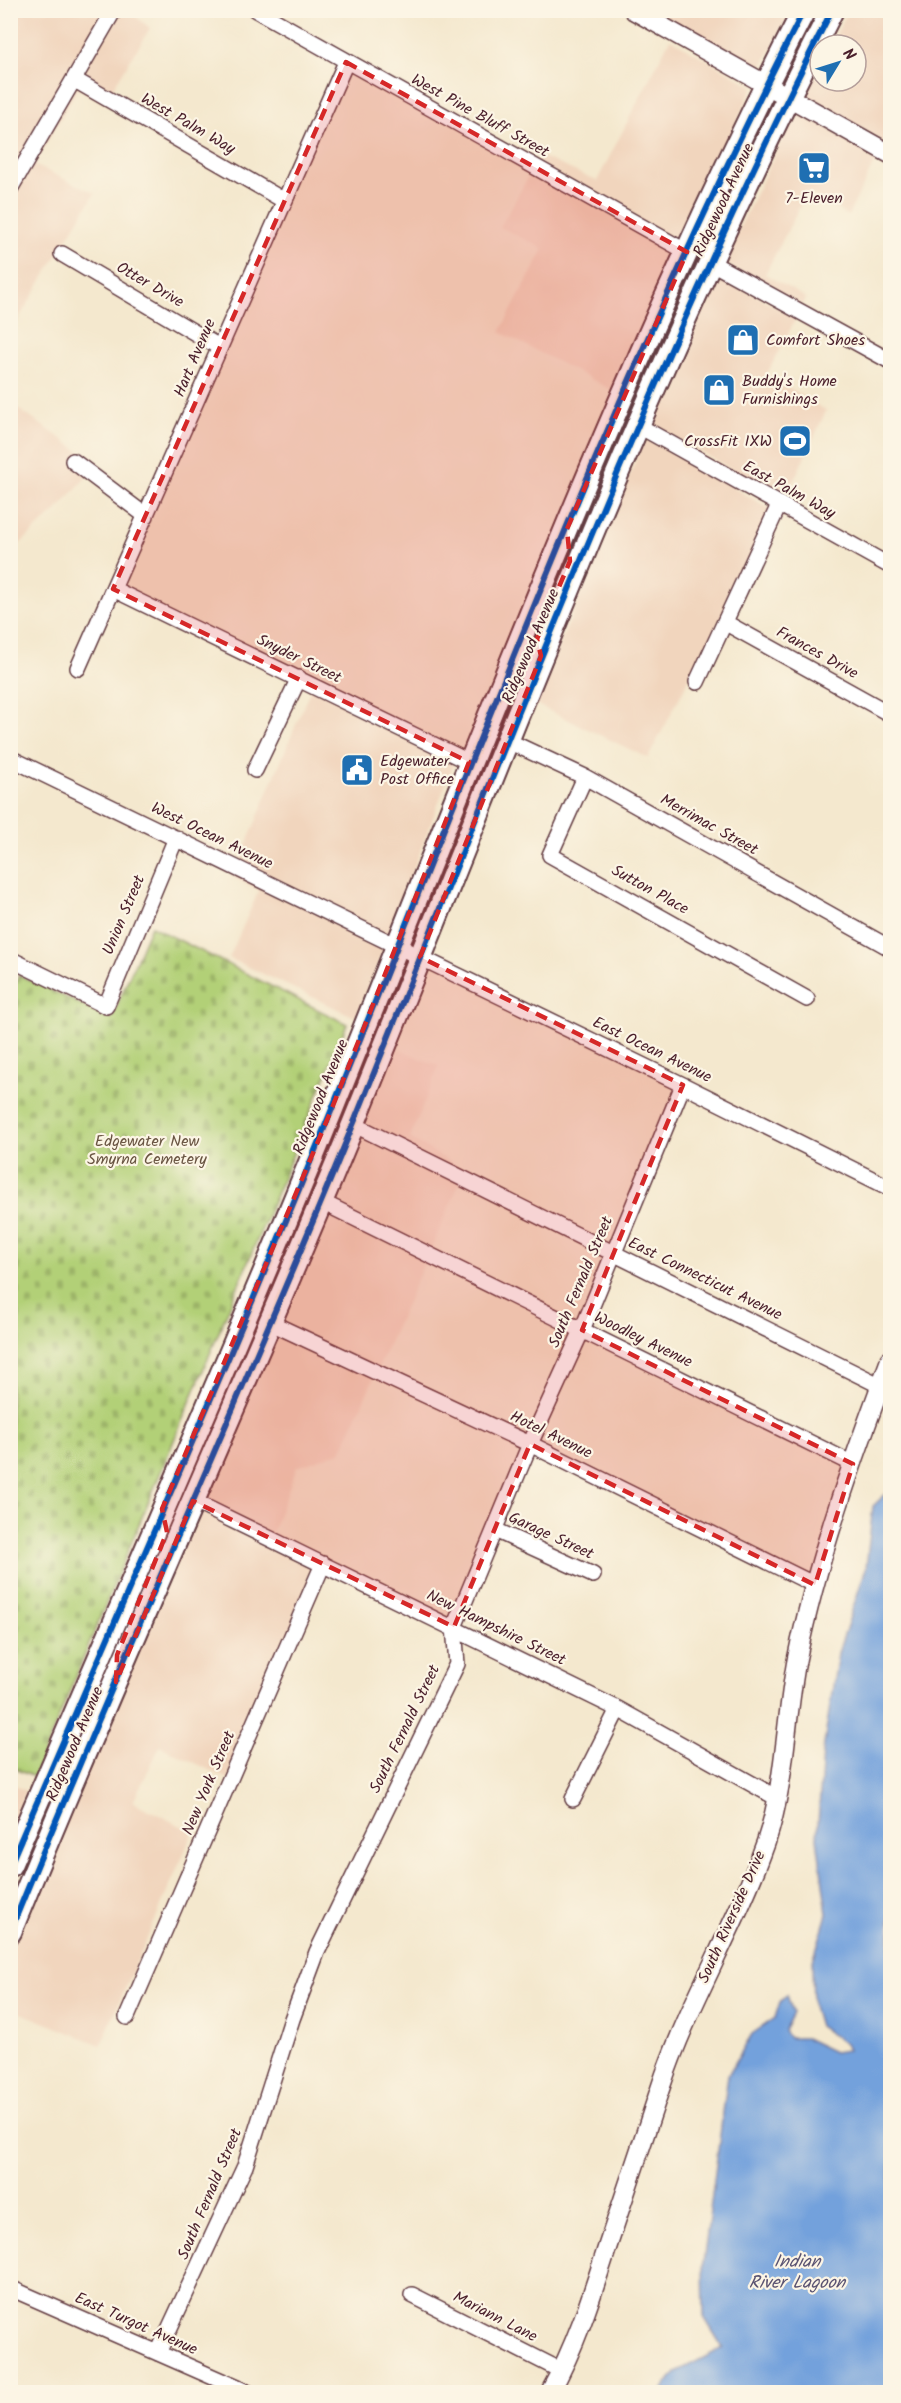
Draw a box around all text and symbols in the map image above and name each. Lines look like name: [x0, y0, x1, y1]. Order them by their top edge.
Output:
north arrow: [808, 33, 868, 93]
text: N: [836, 43, 862, 66]
street label: West Pine Bluff Street: [406, 68, 554, 165]
street label: West Palm Way: [136, 87, 241, 162]
street label: Ridgewood Avenue: [687, 139, 761, 261]
supermarket icon: 7-Eleven: [796, 150, 832, 186]
place label: 7-Eleven: [785, 186, 843, 211]
street label: Otter Drive: [111, 256, 189, 314]
street label: Hart Avenue: [167, 315, 223, 401]
shop icon: Comfort Shoes: [725, 322, 761, 358]
place label: Comfort Shoes: [766, 328, 865, 353]
place label: Buddy's Home Furnishings: [742, 369, 837, 412]
shop icon: Buddy's Home Furnishings: [701, 372, 737, 408]
sports icon: CrossFit IXW: [777, 423, 813, 459]
place label: CrossFit IXW: [684, 429, 772, 454]
street label: East Palm Way: [738, 454, 841, 526]
street label: Ridgewood Avenue: [496, 585, 566, 707]
street label: Frances Drive: [771, 620, 863, 686]
street label: Snyder Street: [252, 628, 347, 691]
place label: Edgewater Post Office: [380, 749, 454, 792]
public building icon: Edgewater Post Office: [339, 752, 375, 788]
street label: Merrimac Street: [655, 788, 763, 863]
street label: West Ocean Avenue: [147, 796, 277, 876]
street label: Sutton Place: [607, 858, 693, 922]
street label: Union Street: [96, 870, 152, 959]
street label: East Ocean Avenue: [588, 1010, 716, 1090]
street label: Ridgewood Avenue: [286, 1035, 356, 1159]
park label: Edgewater New Smyrna Cemetery: [87, 1129, 207, 1172]
street label: South Fernald Street: [542, 1212, 620, 1352]
street label: East Connecticut Avenue: [624, 1231, 786, 1327]
street label: Woodley Avenue: [589, 1305, 697, 1375]
street label: Hotel Avenue: [506, 1404, 596, 1466]
street label: Garage Street: [504, 1505, 599, 1567]
street label: New Hampshire Street: [422, 1583, 571, 1673]
street label: South Fernald Street: [363, 1660, 447, 1798]
street label: Ridgewood Avenue: [40, 1683, 110, 1805]
street label: New York Street: [176, 1726, 243, 1839]
street label: South Riverside Drive: [692, 1847, 772, 1987]
street label: South Fernald Street: [171, 2124, 249, 2264]
water label: Indian River Lagoon: [749, 2248, 847, 2298]
street label: Mariann Lane: [448, 2285, 542, 2349]
street label: East Turgot Avenue: [70, 2286, 202, 2362]

